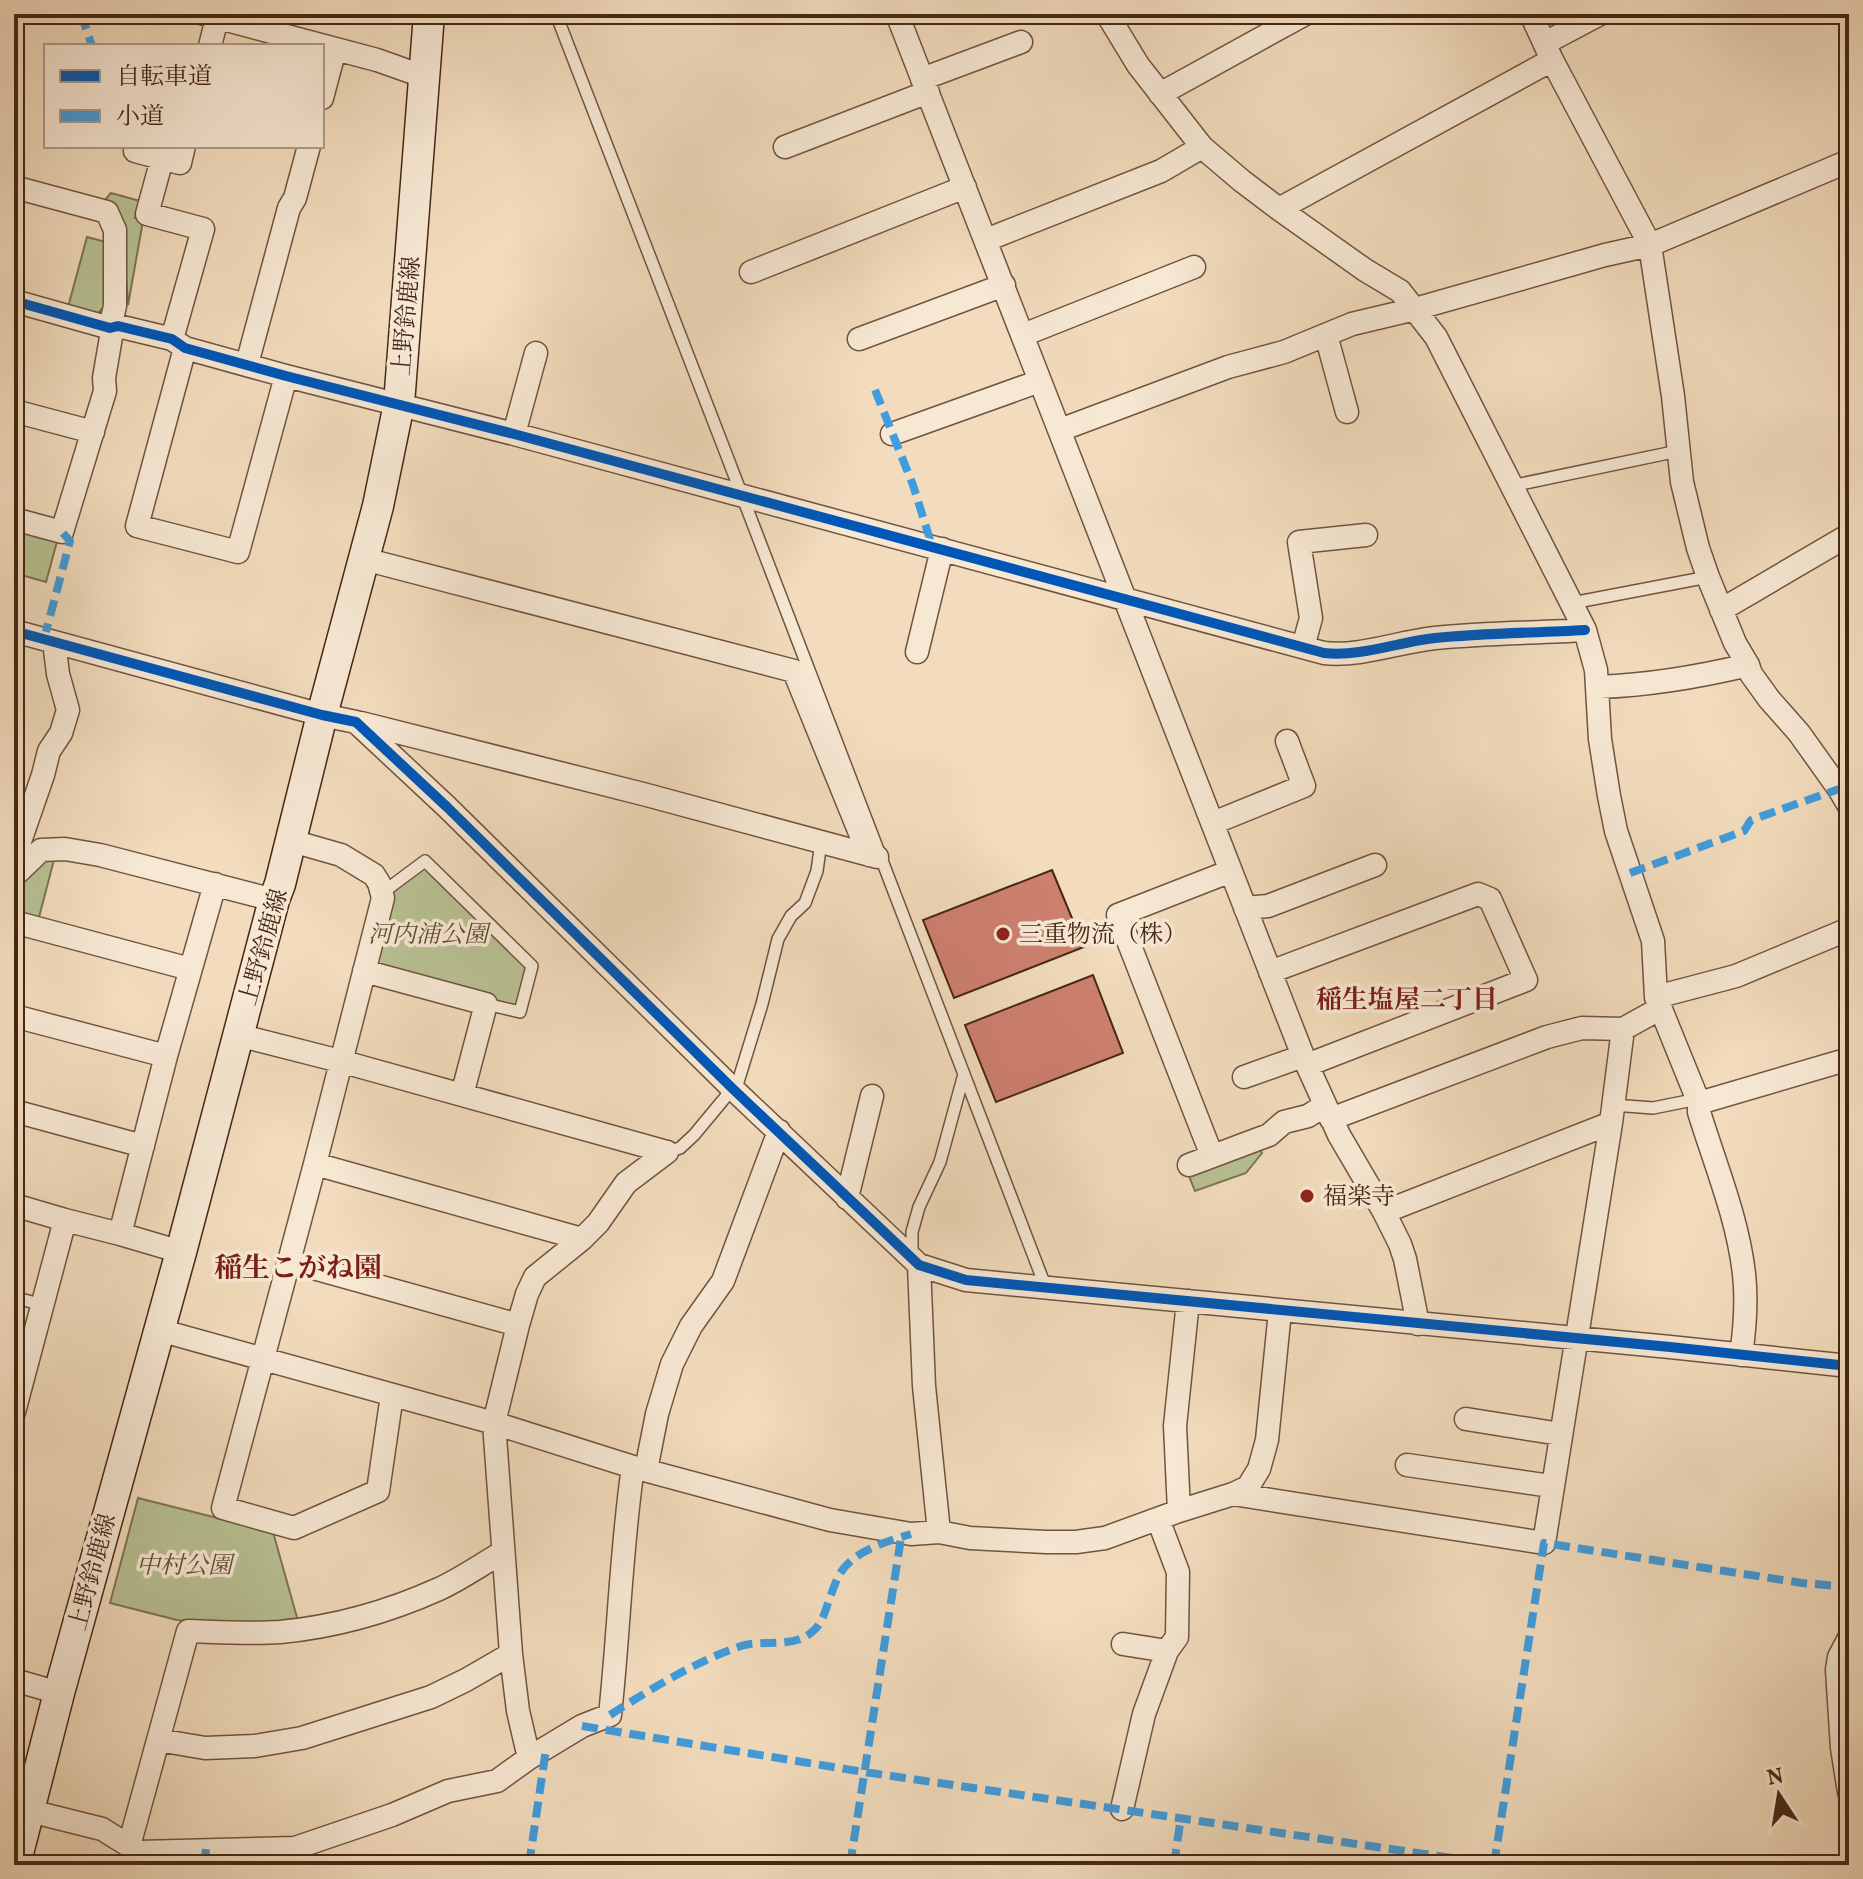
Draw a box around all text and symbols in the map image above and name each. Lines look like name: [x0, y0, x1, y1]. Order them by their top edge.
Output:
legend: [44, 44, 324, 148]
text: 自転車道: [116, 61, 212, 95]
text: 小道: [116, 101, 164, 135]
street label: 上野鈴鹿線: [386, 255, 430, 377]
street label: 上野鈴鹿線: [232, 885, 298, 1010]
park label: 河内浦公園: [368, 919, 492, 953]
place label: 三重物流（株）: [1019, 919, 1187, 953]
marker: 三重物流（株）: [994, 925, 1012, 943]
district label: 稲生塩屋二丁目: [1316, 983, 1498, 1019]
place label: 福楽寺: [1323, 1181, 1395, 1215]
marker: 福楽寺: [1298, 1187, 1316, 1205]
district label: 稲生こがね園: [214, 1250, 382, 1289]
street label: 上野鈴鹿線: [62, 1510, 126, 1635]
park label: 中村公園: [136, 1550, 236, 1584]
north arrow: [1739, 1755, 1819, 1835]
text: N: [1764, 1761, 1786, 1795]

